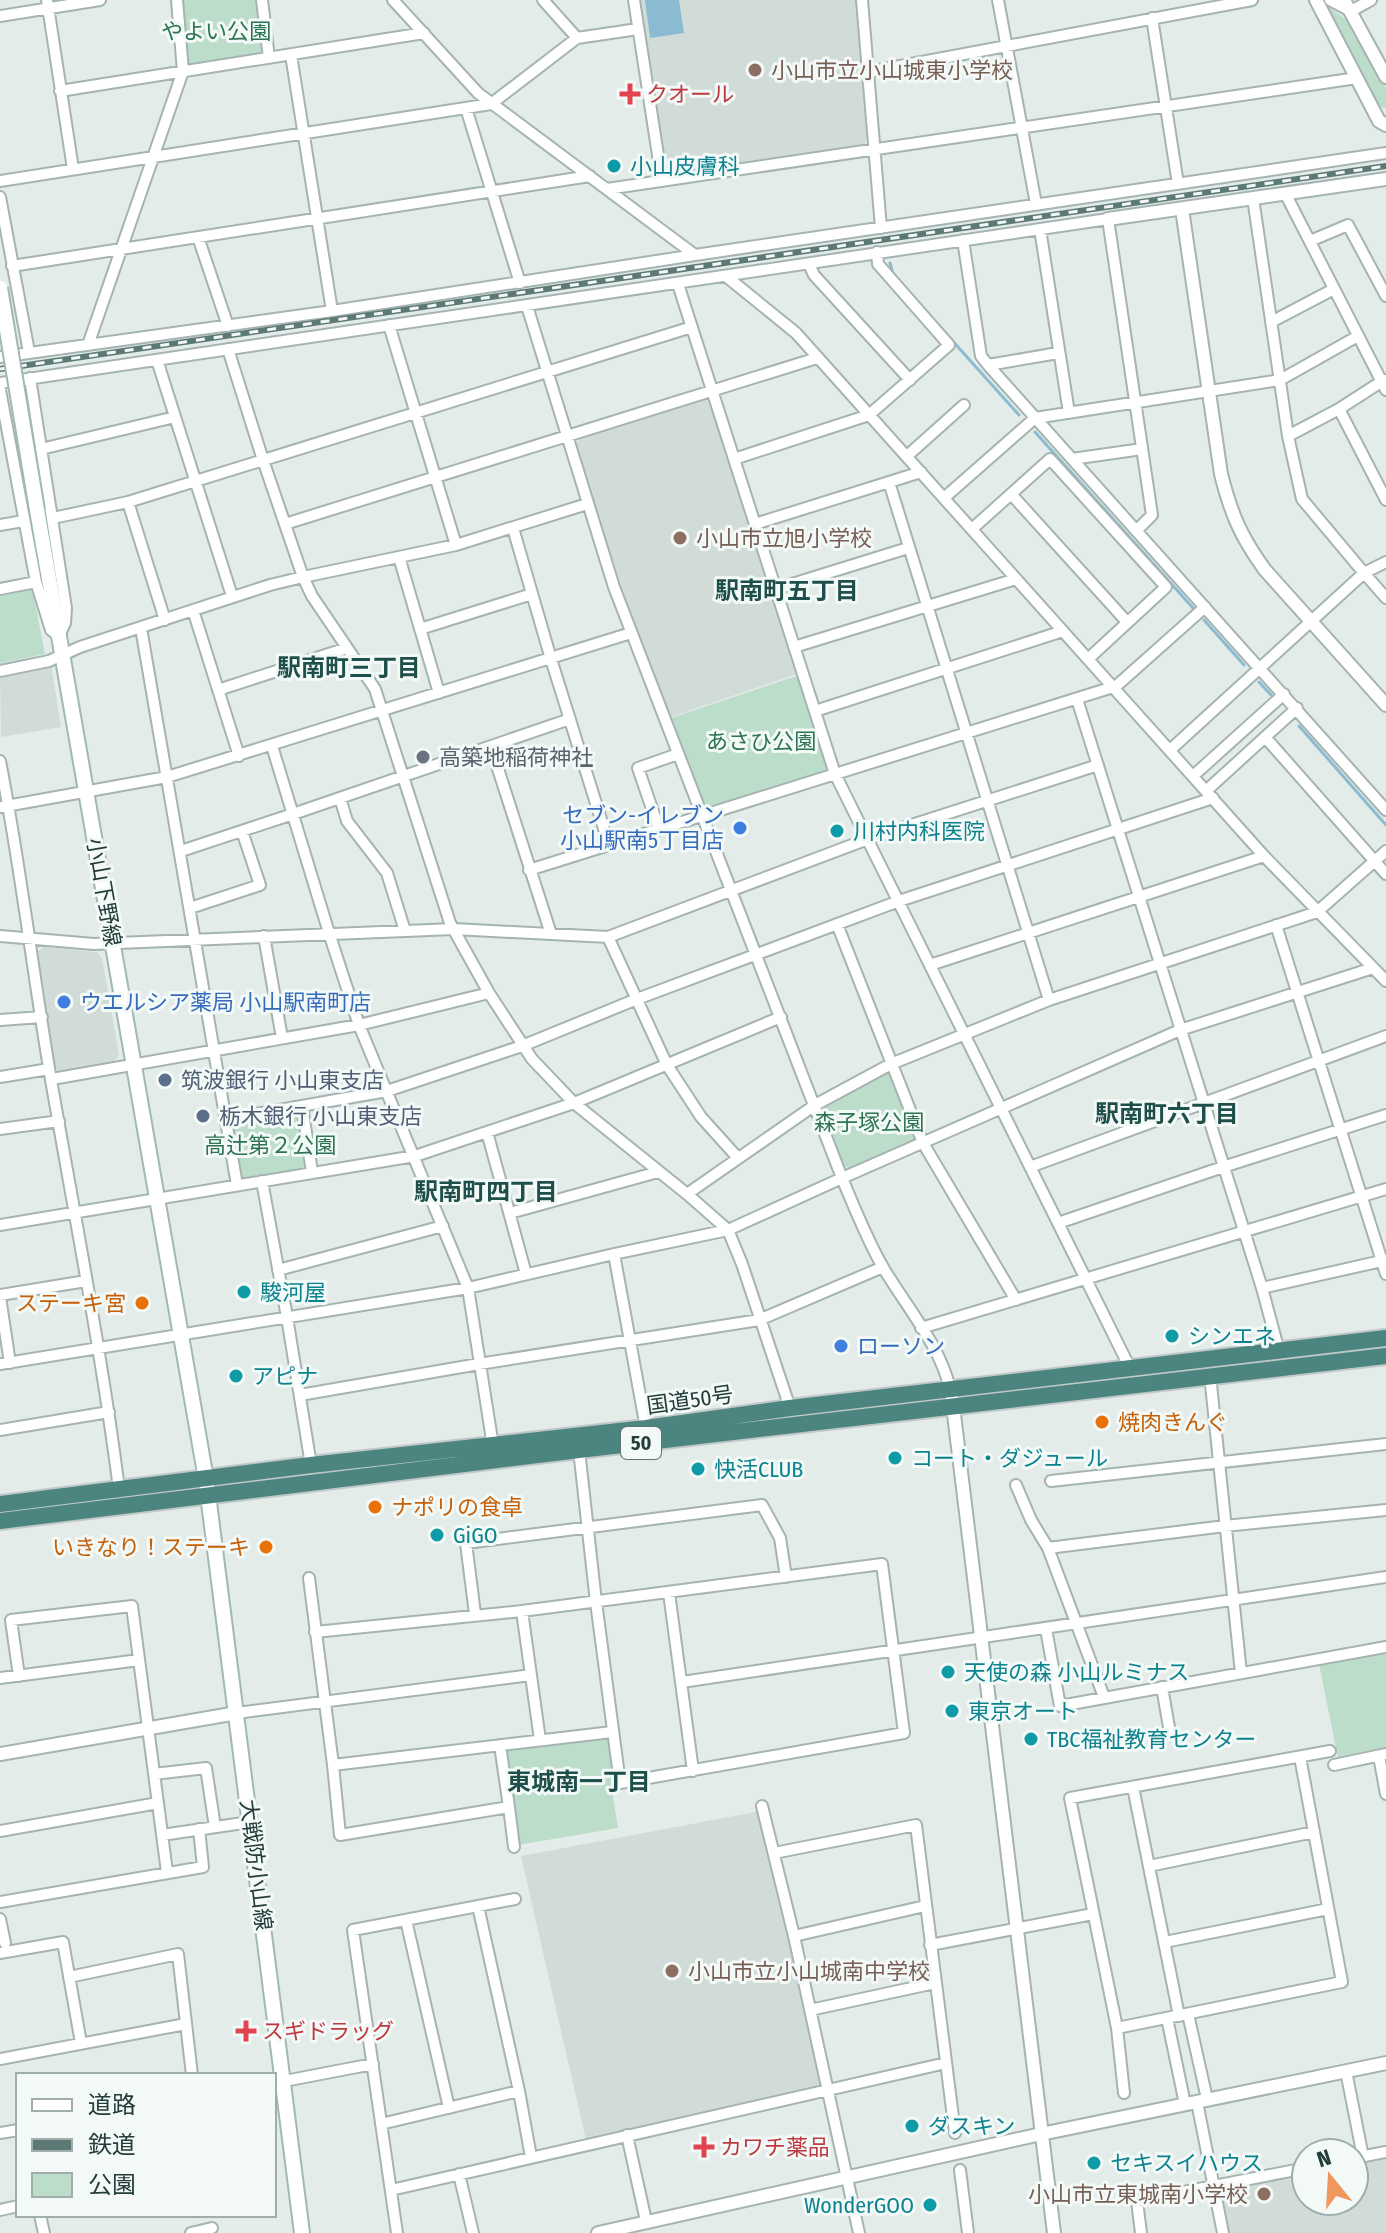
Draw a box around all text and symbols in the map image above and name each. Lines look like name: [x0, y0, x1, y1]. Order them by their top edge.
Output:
park label: やよい公園: [161, 18, 271, 45]
place label: 小山市立小山城東小学校: [771, 57, 1013, 84]
marker: 小山市立小山城東小学校: [746, 61, 764, 79]
place label: クオール: [646, 81, 734, 108]
marker: クオール: [621, 85, 639, 103]
place label: 小山皮膚科: [630, 153, 740, 180]
marker: 小山皮膚科: [605, 157, 623, 175]
place label: 小山市立旭小学校: [696, 525, 872, 552]
marker: 小山市立旭小学校: [671, 529, 689, 547]
district label: 駅南町五丁目: [715, 577, 859, 605]
district label: 駅南町三丁目: [277, 654, 421, 682]
park label: あさひ公園: [706, 728, 816, 755]
place label: 高築地稲荷神社: [439, 744, 593, 771]
marker: 高築地稲荷神社: [414, 748, 432, 766]
place label: セブン-イレブン 小山駅南5丁目店: [560, 802, 724, 854]
place label: 川村内科医院: [853, 818, 985, 845]
marker: セブン-イレブン 小山駅南5丁目店: [731, 819, 749, 837]
marker: 川村内科医院: [828, 822, 846, 840]
street label: 小山下野線: [81, 835, 127, 949]
place label: ウエルシア薬局 小山駅南町店: [80, 989, 371, 1016]
marker: ウエルシア薬局 小山駅南町店: [55, 993, 73, 1011]
place label: 筑波銀行 小山東支店: [181, 1067, 384, 1094]
marker: 筑波銀行 小山東支店: [156, 1071, 174, 1089]
district label: 駅南町六丁目: [1095, 1100, 1239, 1128]
place label: 栃木銀行 小山東支店: [219, 1103, 422, 1130]
marker: 栃木銀行 小山東支店: [194, 1107, 212, 1125]
park label: 森子塚公園: [814, 1109, 924, 1136]
park label: 高辻第２公園: [204, 1132, 336, 1159]
district label: 駅南町四丁目: [414, 1178, 558, 1206]
place label: 駿河屋: [260, 1279, 326, 1306]
marker: 駿河屋: [235, 1283, 253, 1301]
place label: ステーキ宮: [16, 1290, 126, 1317]
marker: ステーキ宮: [133, 1294, 151, 1312]
place label: シンエネ: [1188, 1323, 1276, 1350]
marker: シンエネ: [1163, 1327, 1181, 1345]
place label: ローソン: [857, 1333, 945, 1360]
marker: ローソン: [832, 1337, 850, 1355]
place label: アピナ: [252, 1363, 318, 1390]
marker: アピナ: [227, 1367, 245, 1385]
street label: 国道50号: [645, 1381, 735, 1419]
place label: 焼肉きんぐ: [1118, 1409, 1228, 1436]
marker: 焼肉きんぐ: [1093, 1413, 1111, 1431]
road number: 50: [621, 1427, 661, 1459]
place label: コート・ダジュール: [911, 1445, 1108, 1472]
marker: コート・ダジュール: [886, 1449, 904, 1467]
place label: 快活CLUB: [714, 1456, 803, 1483]
marker: 快活CLUB: [689, 1460, 707, 1478]
place label: ナポリの食卓: [391, 1494, 523, 1521]
marker: ナポリの食卓: [366, 1498, 384, 1516]
place label: GiGO: [453, 1522, 498, 1549]
marker: GiGO: [428, 1526, 446, 1544]
place label: いきなり！ステーキ: [52, 1534, 250, 1561]
marker: いきなり！ステーキ: [257, 1538, 275, 1556]
place label: 天使の森 小山ルミナス: [964, 1659, 1189, 1686]
marker: 天使の森 小山ルミナス: [939, 1663, 957, 1681]
place label: 東京オート: [968, 1698, 1078, 1725]
marker: 東京オート: [943, 1702, 961, 1720]
place label: TBC福祉教育センター: [1047, 1726, 1256, 1753]
marker: TBC福祉教育センター: [1022, 1730, 1040, 1748]
district label: 東城南一丁目: [507, 1768, 651, 1796]
street label: 大戦防小山線: [235, 1798, 277, 1932]
place label: 小山市立小山城南中学校: [688, 1958, 930, 1985]
marker: 小山市立小山城南中学校: [663, 1962, 681, 1980]
place label: スギドラッグ: [262, 2018, 394, 2045]
marker: スギドラッグ: [237, 2022, 255, 2040]
legend: [16, 2073, 276, 2217]
text: 道路: [88, 2091, 136, 2119]
place label: ダスキン: [928, 2113, 1015, 2140]
marker: ダスキン: [903, 2117, 921, 2135]
text: 鉄道: [88, 2131, 136, 2159]
place label: カワチ薬品: [720, 2134, 830, 2161]
north arrow: [1290, 2137, 1370, 2217]
marker: カワチ薬品: [695, 2138, 713, 2156]
text: N: [1314, 2144, 1334, 2173]
place label: セキスイハウス: [1110, 2150, 1263, 2177]
marker: セキスイハウス: [1085, 2154, 1103, 2172]
text: 公園: [88, 2171, 136, 2199]
place label: 小山市立東城南小学校: [1028, 2181, 1248, 2208]
marker: 小山市立東城南小学校: [1255, 2185, 1273, 2203]
place label: WonderGOO: [804, 2192, 914, 2219]
marker: WonderGOO: [921, 2196, 939, 2214]

